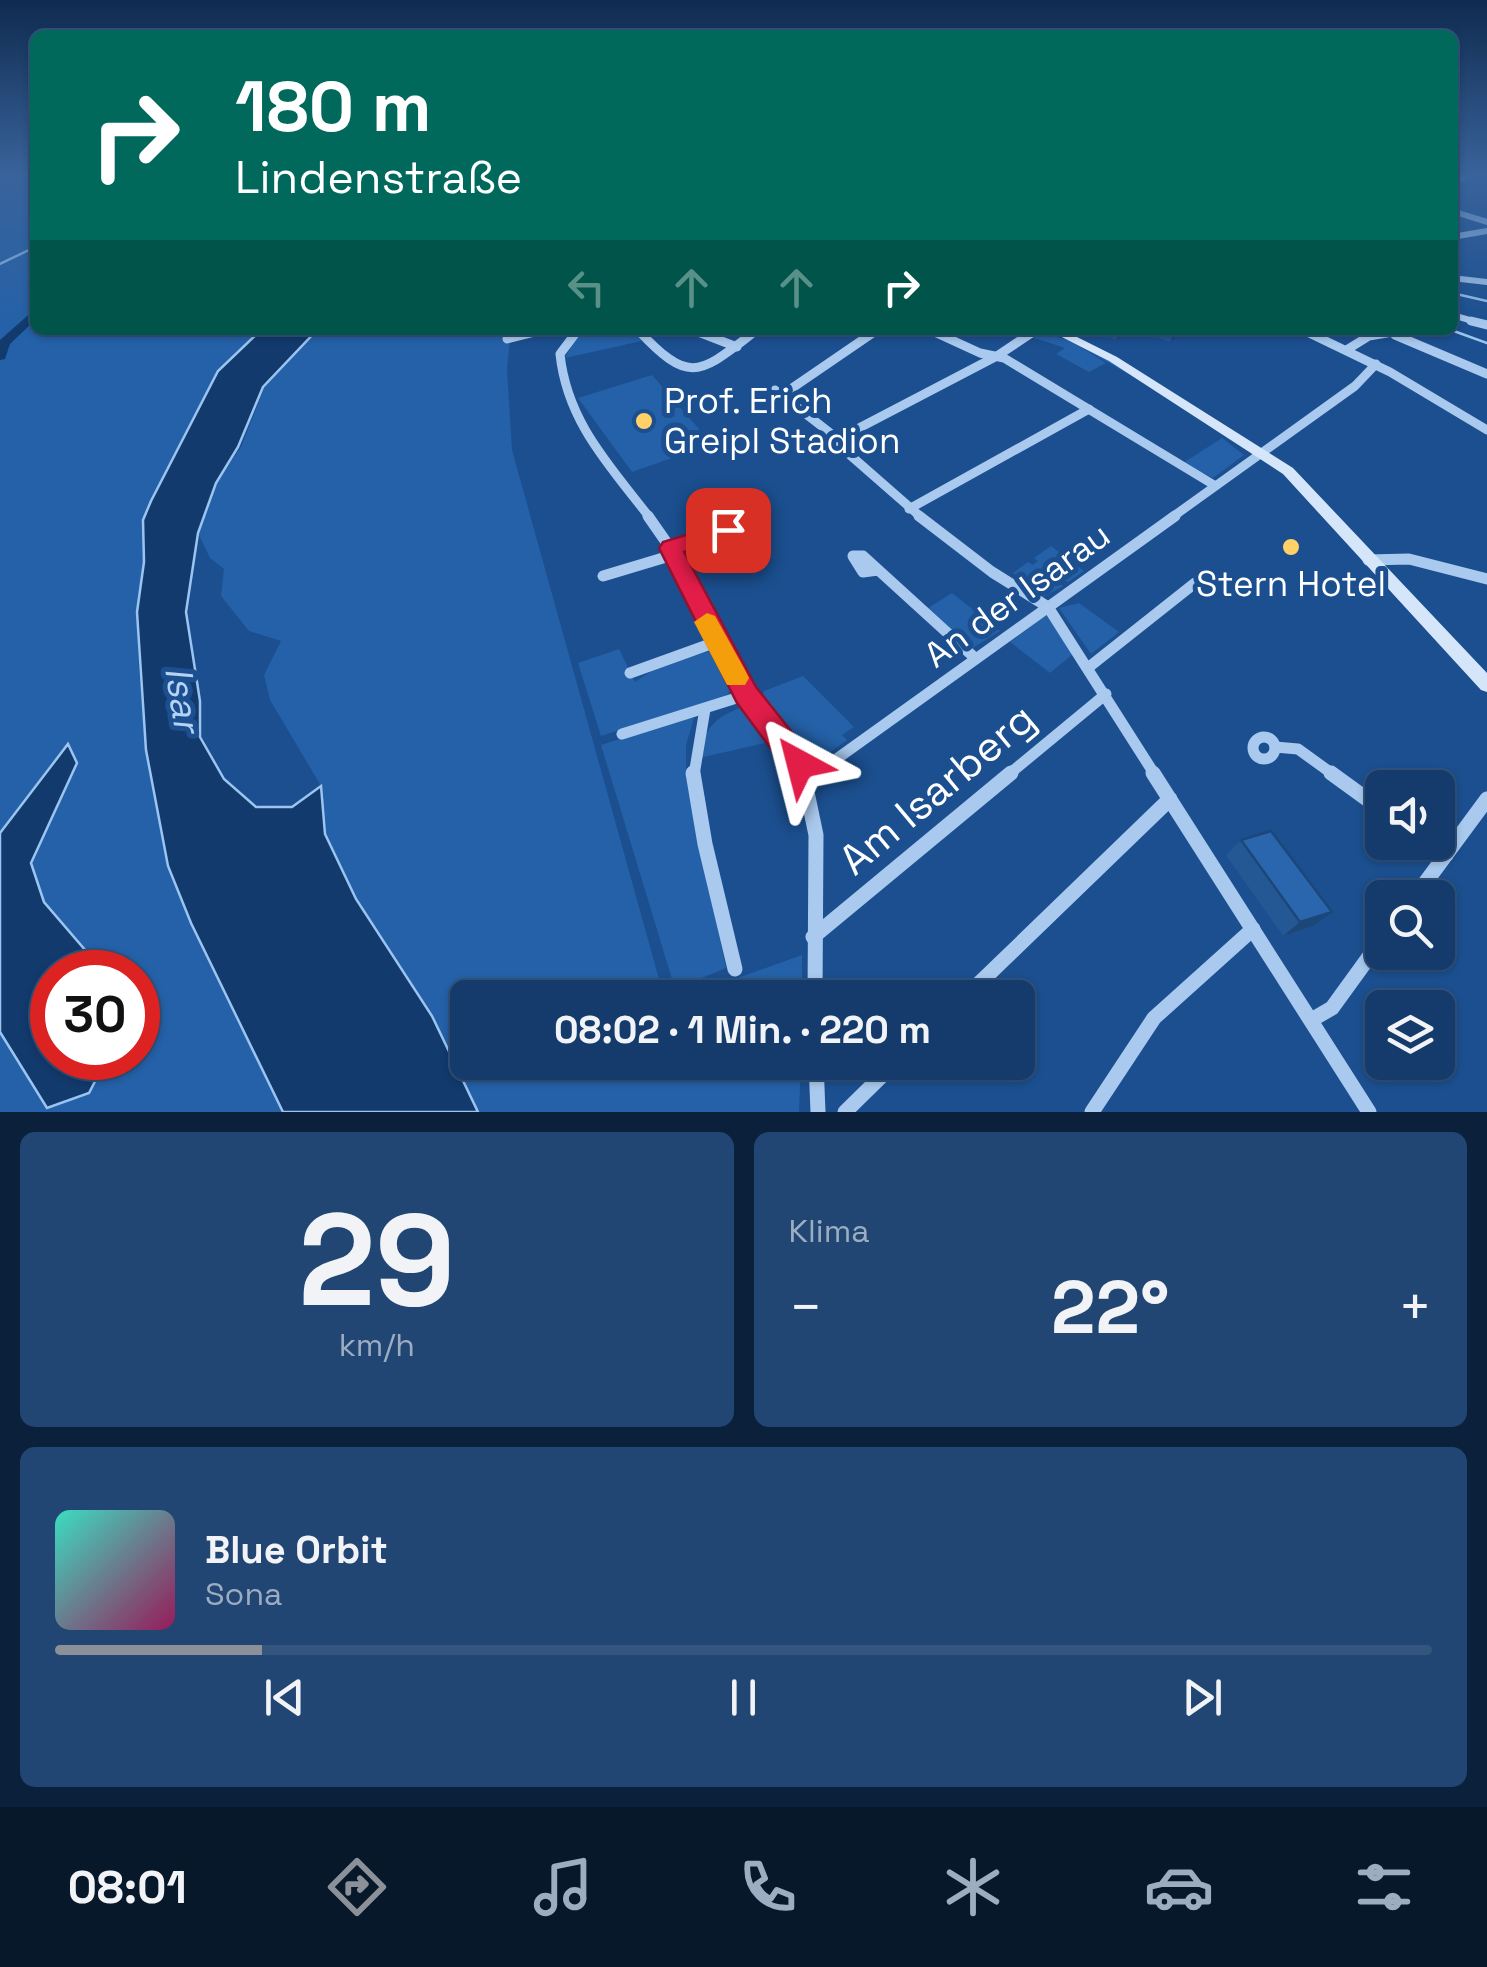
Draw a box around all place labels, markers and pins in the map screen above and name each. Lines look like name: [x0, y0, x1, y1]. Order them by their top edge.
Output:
place label: Prof. Erich Greipl Stadion: [664, 379, 900, 463]
marker: Prof. Erich Greipl Stadion: [633, 410, 655, 432]
pin: [686, 488, 771, 573]
marker: Stern Hotel: [1280, 536, 1302, 558]
place label: Stern Hotel: [1196, 562, 1386, 606]

